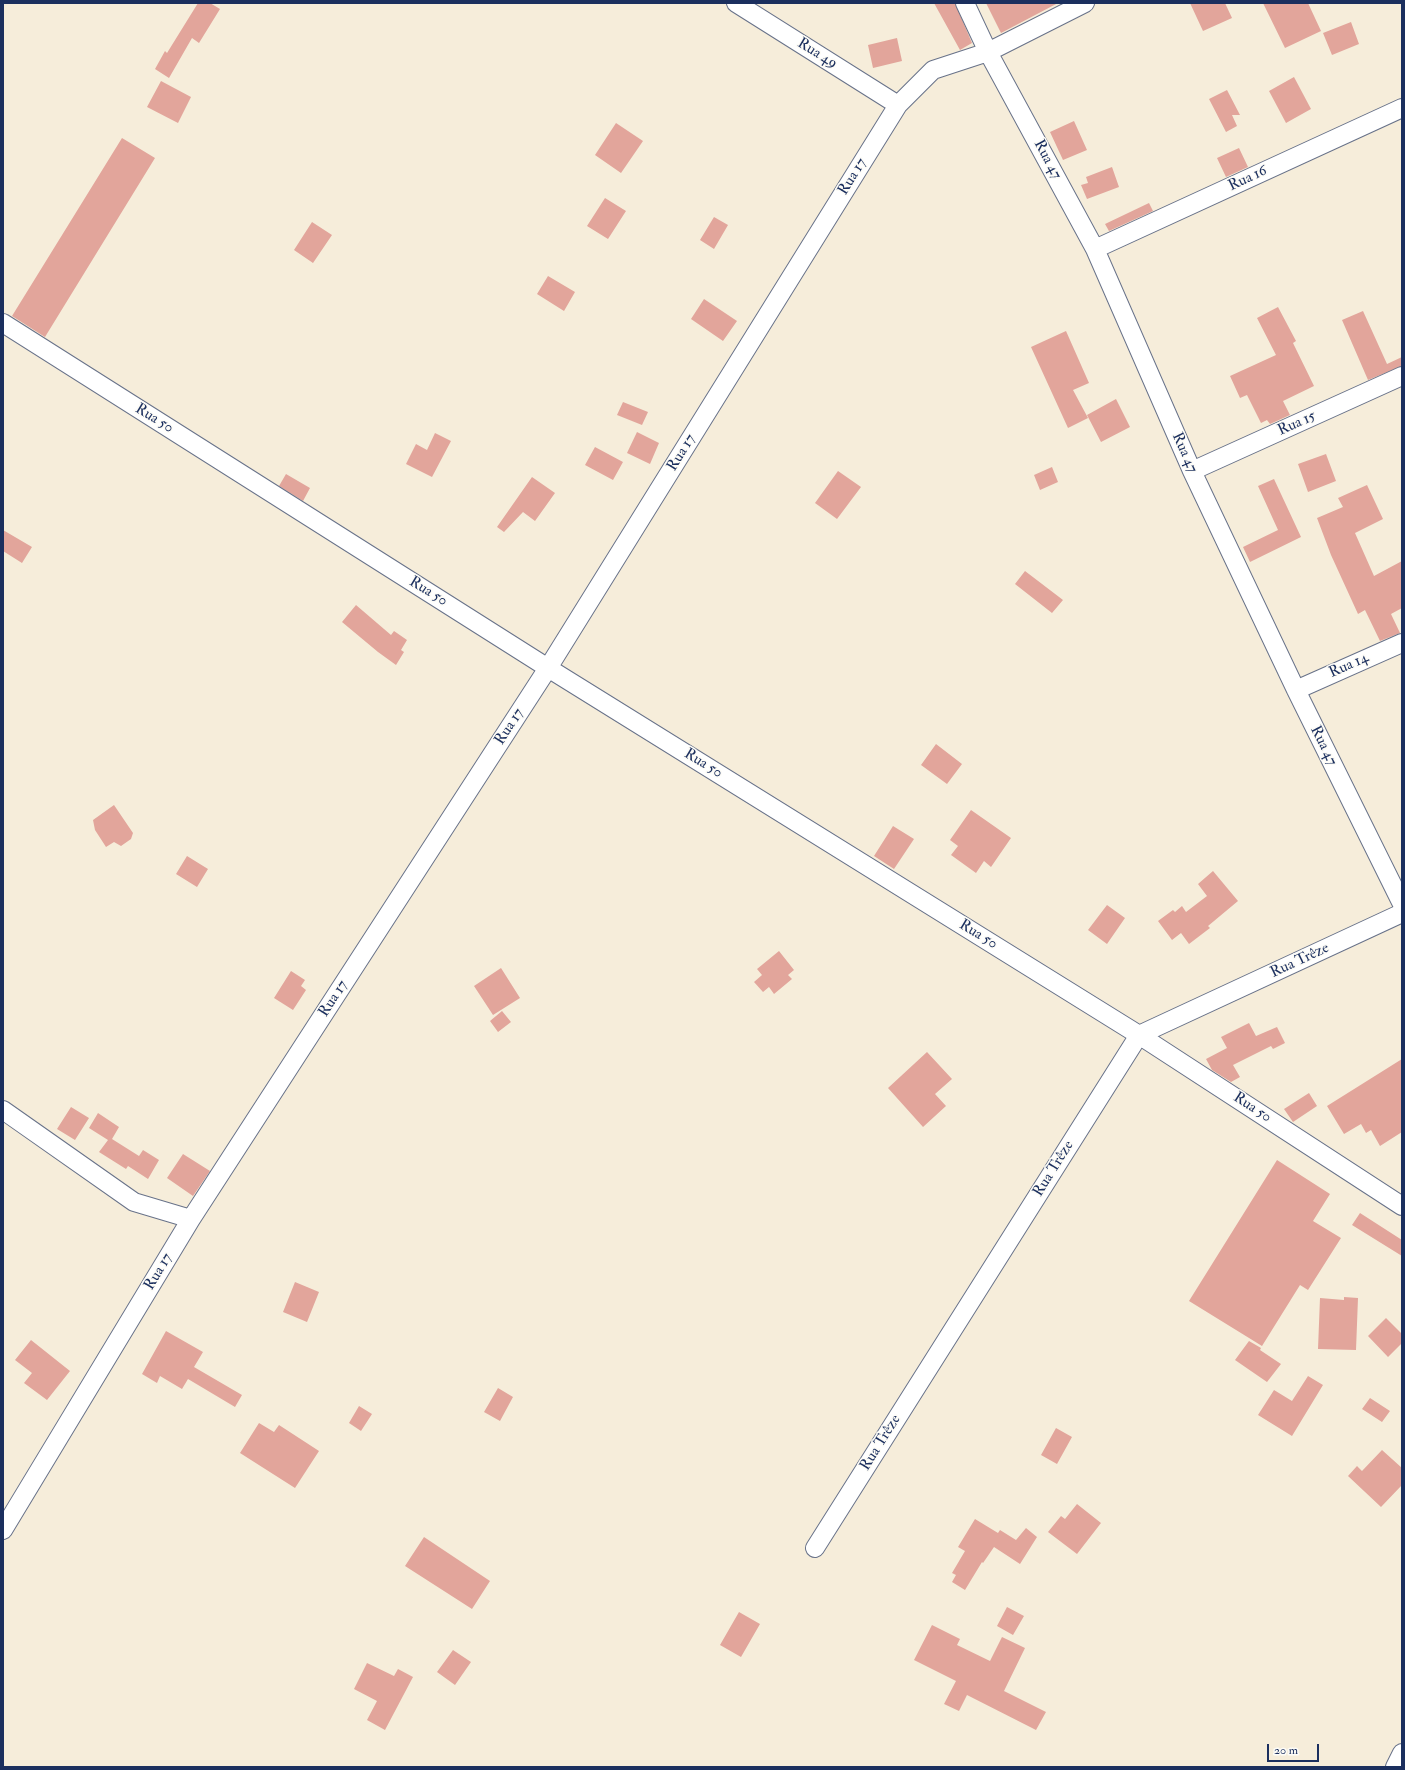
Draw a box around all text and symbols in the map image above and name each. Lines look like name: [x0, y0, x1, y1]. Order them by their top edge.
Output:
street label: Rua 49: [794, 35, 840, 73]
street label: Rua 47: [1029, 137, 1065, 183]
street label: Rua 17: [835, 155, 871, 199]
street label: Rua 16: [1226, 162, 1270, 196]
street label: Rua 50: [131, 400, 177, 438]
street label: Rua 15: [1275, 408, 1319, 440]
street label: Rua 47: [1167, 430, 1201, 476]
street label: Rua 17: [664, 431, 700, 475]
street label: Rua 50: [405, 573, 451, 611]
street label: Rua 14: [1327, 649, 1371, 683]
street label: Rua 17: [492, 705, 528, 749]
street label: Rua 47: [1306, 723, 1340, 769]
street label: Rua 50: [680, 745, 726, 783]
street label: Rua 50: [955, 916, 1001, 954]
street label: Rua Trêze: [1268, 940, 1332, 982]
street label: Rua 17: [316, 977, 352, 1021]
street label: Rua 50: [1230, 1089, 1274, 1127]
street label: Rua Trêze: [1030, 1138, 1078, 1200]
street label: Rua 17: [141, 1250, 177, 1294]
street label: Rua Trêze: [857, 1412, 905, 1474]
scale bar: [1269, 1736, 1321, 1762]
text: 20 m: [1274, 1743, 1298, 1758]

